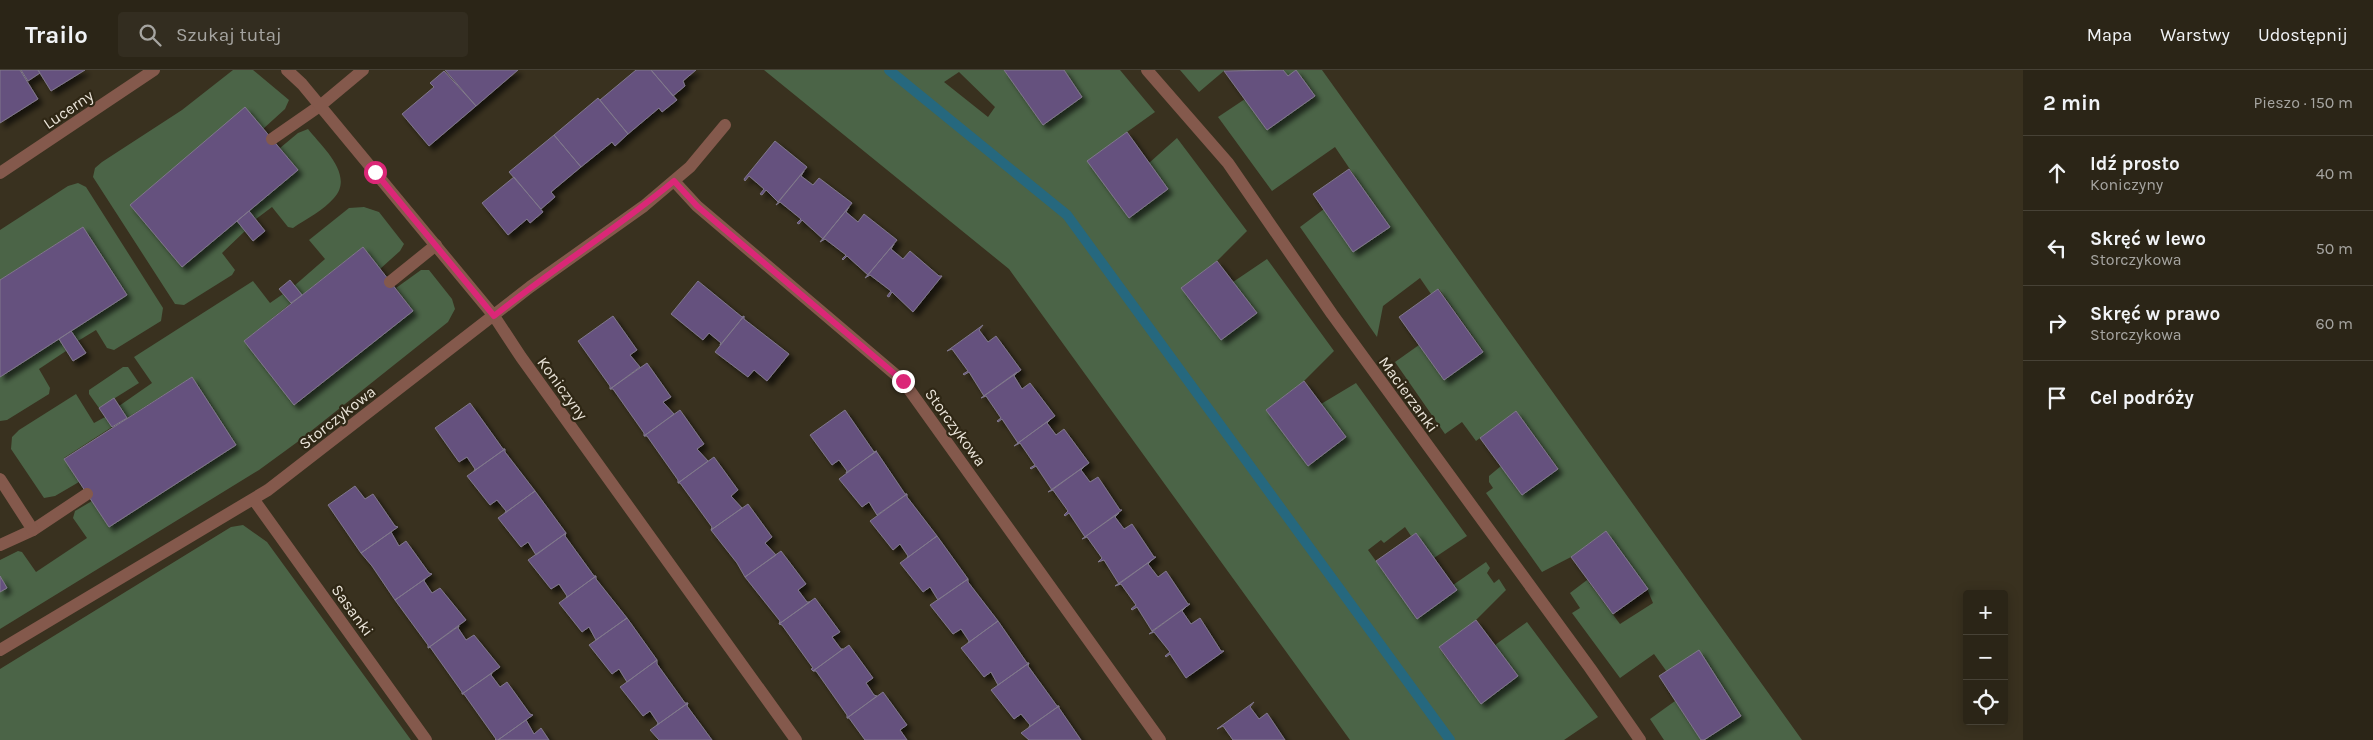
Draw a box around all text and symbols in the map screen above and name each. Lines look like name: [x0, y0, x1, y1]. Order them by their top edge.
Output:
search box: [118, 12, 468, 57]
text: Trailo: [25, 21, 88, 49]
icon: search: [136, 21, 164, 49]
text: Szukaj tutaj: [176, 24, 282, 46]
text: Mapa: [2087, 24, 2132, 46]
text: Warstwy: [2160, 24, 2230, 46]
text: Udostępnij: [2258, 24, 2348, 46]
street label: Lucerny: [40, 85, 97, 133]
text: 2 min: [2043, 91, 2101, 115]
text: Pieszo · 150 m: [2253, 93, 2353, 112]
text: Idź prosto: [2090, 153, 2180, 175]
icon: ahead: [2043, 159, 2071, 187]
route start: [364, 161, 387, 184]
text: 40 m: [2316, 164, 2353, 183]
text: Koniczyny: [2090, 175, 2163, 194]
text: Skręć w lewo: [2090, 228, 2206, 250]
icon: left: [2043, 234, 2071, 262]
text: 50 m: [2316, 239, 2353, 258]
text: Storczykowa: [2090, 250, 2182, 269]
text: Skręć w prawo: [2090, 303, 2220, 325]
icon: right: [2043, 309, 2071, 337]
text: 60 m: [2316, 314, 2353, 333]
text: Storczykowa: [2090, 325, 2182, 344]
street label: Koniczyny: [533, 353, 592, 424]
street label: Macierzanki: [1375, 353, 1443, 436]
route end: [892, 370, 915, 393]
street label: Storczykowa: [295, 382, 379, 453]
icon: arrive: [2043, 384, 2071, 412]
street label: Storczykowa: [921, 385, 990, 470]
text: Cel podróży: [2090, 387, 2194, 409]
street label: Sasanki: [328, 581, 378, 640]
map controls: [1963, 590, 2008, 725]
button: +: [1963, 590, 2008, 635]
button: −: [1963, 635, 2008, 680]
button: locate: [1963, 680, 2008, 725]

